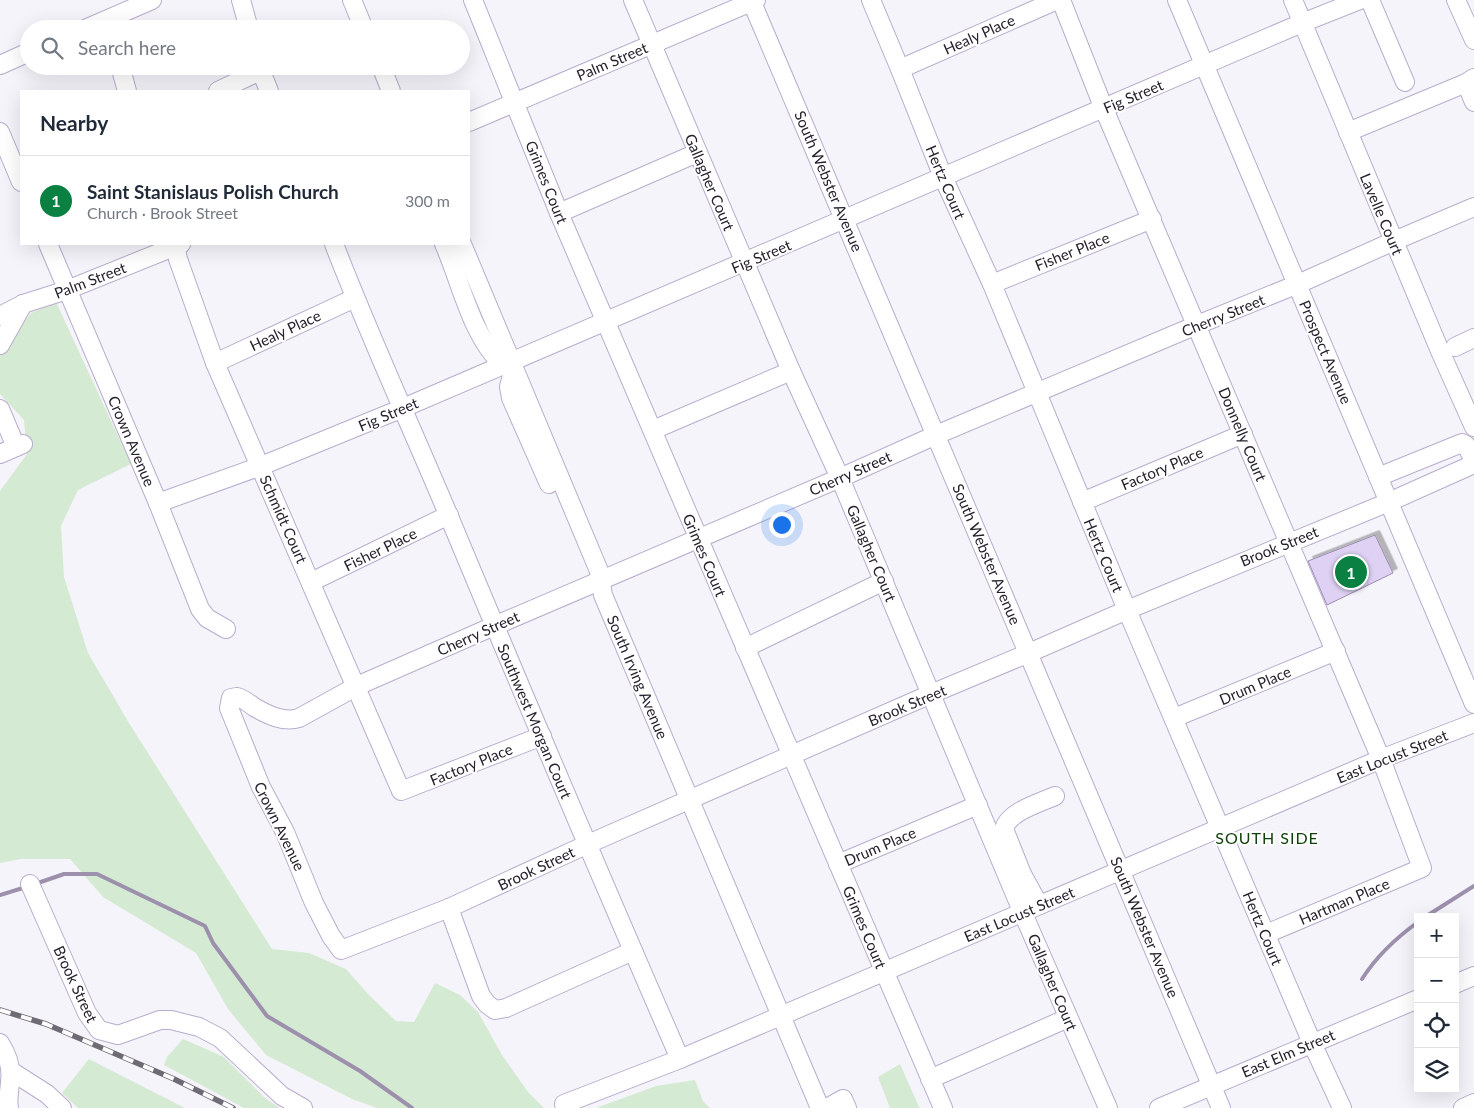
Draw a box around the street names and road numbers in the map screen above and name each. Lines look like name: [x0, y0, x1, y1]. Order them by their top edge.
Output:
street label: Healy Place: [941, 10, 1018, 58]
street label: Palm Street: [574, 38, 651, 84]
street label: Fig Street: [1100, 75, 1166, 117]
street label: South Webster Avenue: [791, 108, 867, 254]
street label: Gallagher Court: [681, 131, 739, 234]
street label: Grimes Court: [522, 138, 572, 227]
street label: Hertz Court: [922, 143, 970, 222]
street label: Lavelle Court: [1357, 170, 1407, 258]
street label: Fisher Place: [1032, 228, 1112, 274]
street label: Fig Street: [728, 235, 794, 277]
street label: Palm Street: [52, 258, 129, 302]
street label: Cherry Street: [1179, 290, 1268, 340]
street label: Prospect Avenue: [1296, 297, 1356, 407]
street label: Healy Place: [247, 306, 323, 354]
street label: Donnelly Court: [1215, 384, 1271, 484]
street label: Crown Avenue: [105, 393, 159, 489]
street label: Fig Street: [355, 393, 421, 435]
street label: Factory Place: [1118, 443, 1206, 493]
street label: Cherry Street: [806, 447, 894, 499]
street label: Schmidt Court: [257, 472, 312, 567]
street label: South Webster Avenue: [949, 481, 1025, 627]
street label: Gallagher Court: [843, 502, 901, 605]
street label: Grimes Court: [680, 511, 731, 600]
street label: Hertz Court: [1080, 516, 1128, 595]
street label: Brook Street: [1237, 522, 1321, 570]
street label: Fisher Place: [341, 524, 419, 574]
street label: Cherry Street: [434, 607, 522, 659]
street label: South Irving Avenue: [604, 612, 672, 742]
street label: Southwest Morgan Court: [494, 641, 576, 802]
street label: Drum Place: [1216, 662, 1294, 708]
street label: Brook Street: [865, 680, 949, 729]
street label: East Locust Street: [1334, 725, 1451, 786]
street label: Factory Place: [427, 739, 515, 789]
street label: Crown Avenue: [251, 779, 309, 873]
street label: Drum Place: [841, 823, 919, 869]
street label: Brook Street: [495, 842, 578, 894]
street label: South Webster Avenue: [1107, 854, 1183, 1000]
street label: Hartman Place: [1296, 874, 1392, 928]
street label: East Locust Street: [961, 882, 1077, 945]
street label: Grimes Court: [840, 883, 891, 972]
street label: Hertz Court: [1239, 889, 1287, 968]
street label: Gallagher Court: [1024, 931, 1082, 1034]
street label: Brook Street: [50, 943, 102, 1026]
street label: East Elm Street: [1239, 1025, 1338, 1081]

